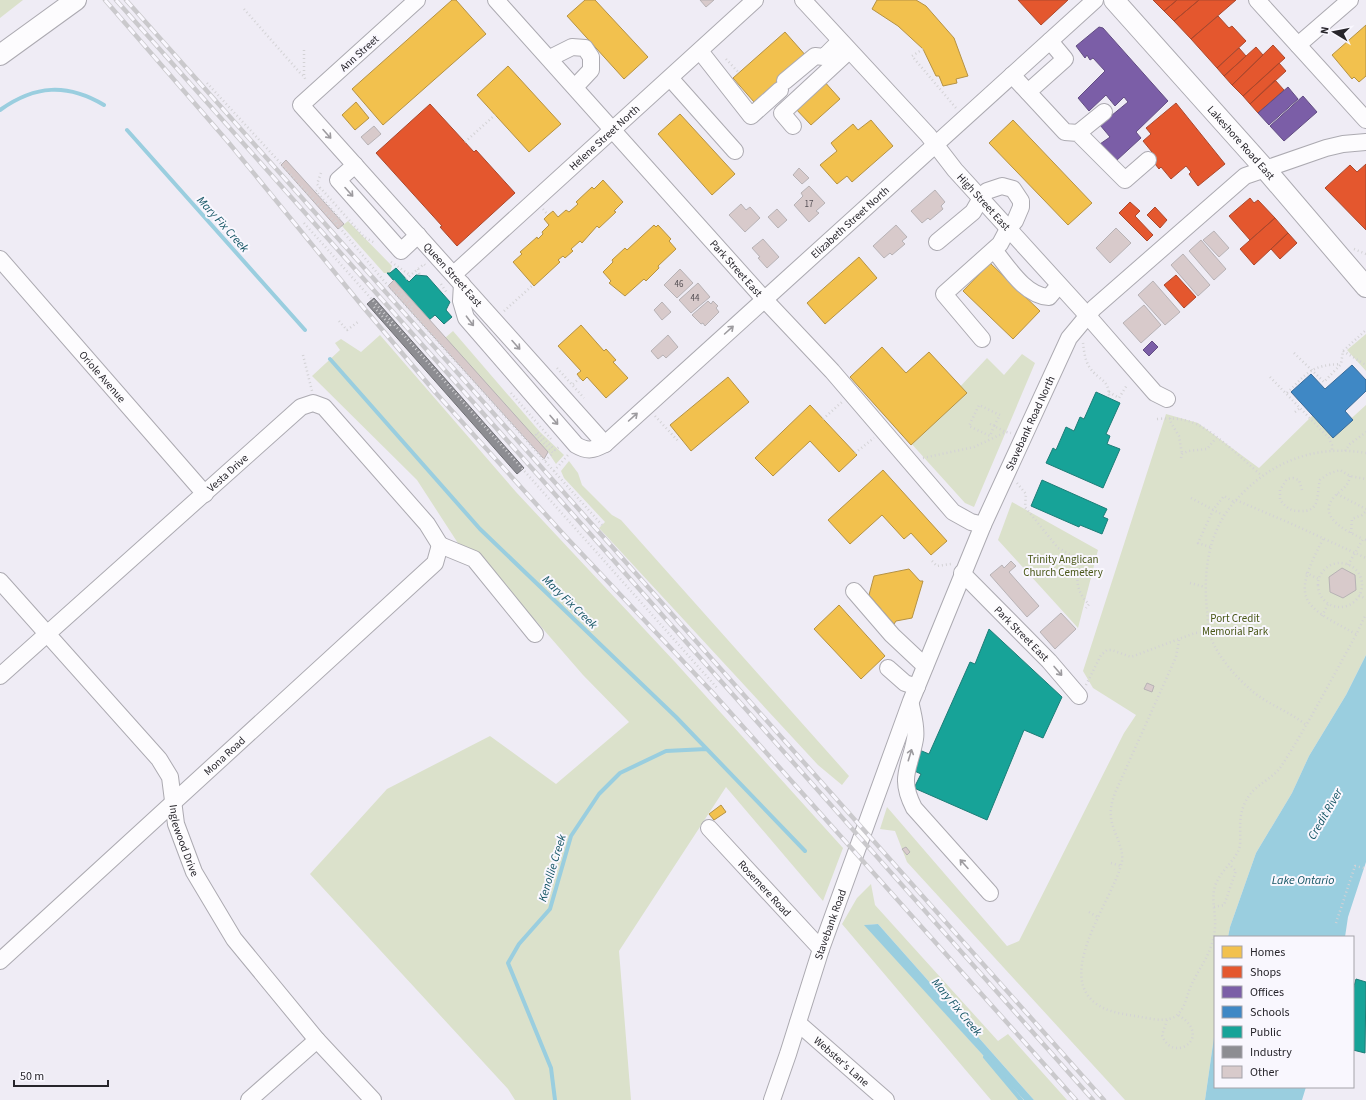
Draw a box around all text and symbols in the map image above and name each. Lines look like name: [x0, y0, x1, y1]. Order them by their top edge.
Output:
north arrow: [1314, 12, 1354, 52]
text: N: [1317, 25, 1333, 35]
street label: Ann Street: [337, 32, 382, 75]
street label: Helene Street North: [566, 102, 643, 174]
street label: Lakeshore Road East: [1204, 102, 1278, 183]
one-way arrow: [322, 129, 332, 139]
street label: High Street East: [953, 170, 1014, 234]
street label: Elizabeth Street North: [808, 183, 893, 262]
one-way arrow: [344, 187, 353, 198]
water label: Mary Fix Creek: [193, 192, 253, 257]
house number: 17: [805, 198, 814, 211]
street label: Park Street East: [706, 237, 766, 300]
street label: Queen Street East: [420, 239, 486, 310]
house number: 46: [675, 278, 684, 291]
house number: 44: [691, 292, 700, 305]
one-way arrow: [465, 316, 474, 327]
one-way arrow: [724, 325, 735, 334]
one-way arrow: [511, 339, 520, 349]
street label: Oriole Avenue: [75, 348, 129, 406]
street label: Stavebank Road North: [1002, 373, 1059, 473]
one-way arrow: [628, 413, 639, 422]
one-way arrow: [550, 414, 559, 425]
street label: Vesta Drive: [204, 450, 252, 496]
park label: Trinity Anglican Church Cemetery: [1023, 552, 1103, 580]
water label: Mary Fix Creek: [538, 572, 601, 633]
street label: Park Street East: [991, 603, 1052, 665]
park label: Port Credit Memorial Park: [1202, 611, 1269, 639]
one-way arrow: [1053, 666, 1062, 677]
street label: Mona Road: [201, 733, 249, 779]
one-way arrow: [907, 749, 914, 762]
water label: Credit River: [1304, 785, 1347, 843]
street label: Inglewood Drive: [166, 804, 202, 880]
water label: Kenollie Creek: [534, 832, 571, 904]
street label: Rosemere Road: [734, 857, 794, 920]
one-way arrow: [959, 858, 968, 869]
water label: Lake Ontario: [1272, 872, 1334, 889]
street label: Stavebank Road: [811, 887, 850, 962]
legend: [1214, 936, 1354, 1088]
text: Homes: [1250, 944, 1285, 961]
text: Shops: [1250, 964, 1281, 981]
water label: Mary Fix Creek: [927, 975, 986, 1040]
text: Offices: [1250, 984, 1284, 1001]
text: Schools: [1250, 1004, 1290, 1021]
text: Public: [1250, 1024, 1282, 1041]
street label: Webster's Lane: [810, 1033, 873, 1090]
text: Industry: [1250, 1044, 1292, 1061]
scale bar: [14, 1062, 108, 1088]
text: Other: [1250, 1064, 1280, 1081]
text: 50 m: [20, 1068, 44, 1085]

